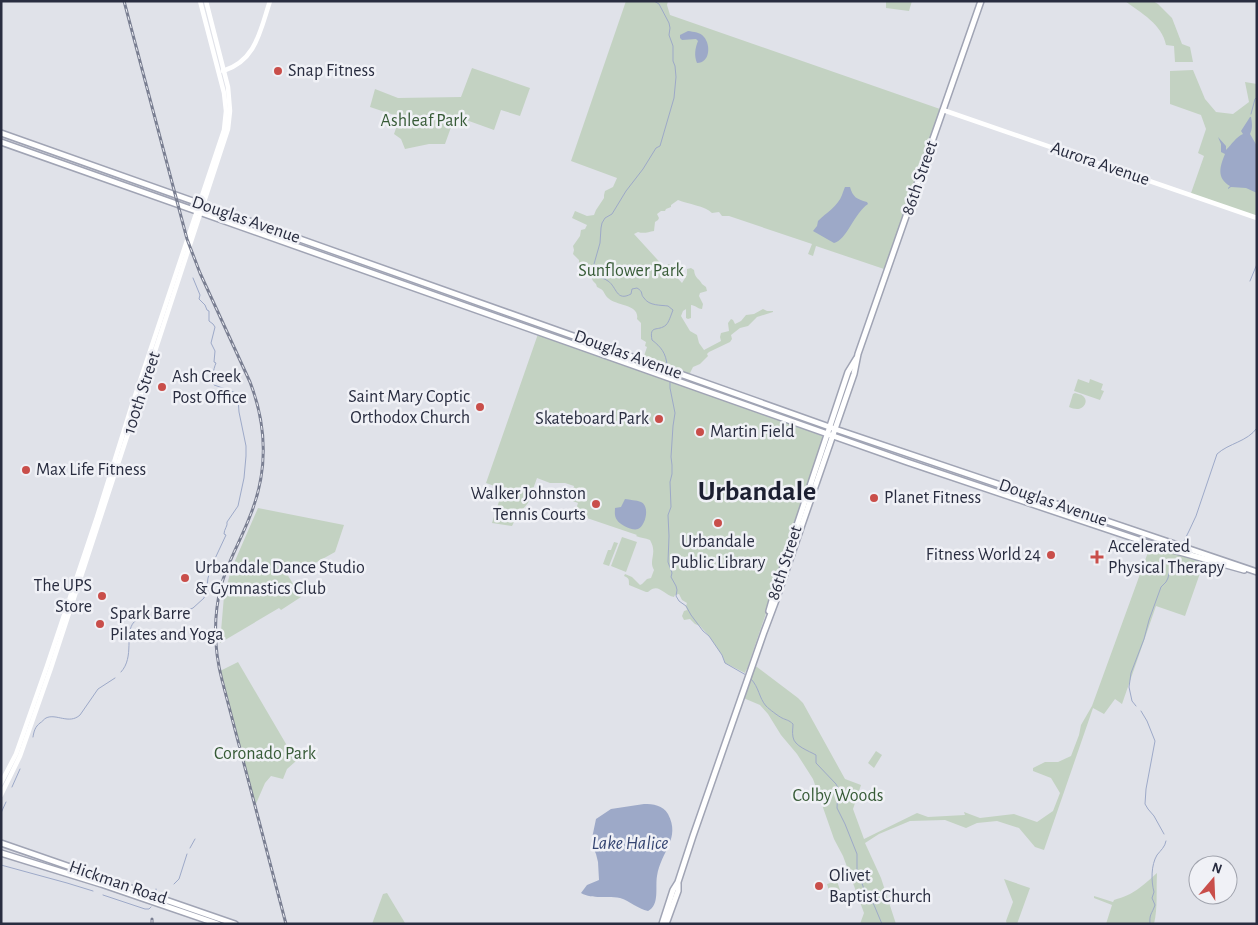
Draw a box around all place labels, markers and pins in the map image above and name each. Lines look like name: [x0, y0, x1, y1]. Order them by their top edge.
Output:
place label: Snap Fitness: [288, 62, 375, 80]
marker: Snap Fitness: [272, 65, 284, 77]
place label: Ash Creek Post Office: [172, 368, 247, 407]
marker: Ash Creek Post Office: [156, 381, 168, 393]
place label: Saint Mary Coptic Orthodox Church: [348, 388, 470, 427]
marker: Saint Mary Coptic Orthodox Church: [474, 401, 486, 413]
place label: Skateboard Park: [535, 410, 650, 428]
marker: Skateboard Park: [653, 413, 665, 425]
place label: Martin Field: [710, 423, 795, 441]
marker: Martin Field: [694, 426, 706, 438]
place label: Max Life Fitness: [36, 461, 146, 479]
marker: Max Life Fitness: [20, 464, 32, 476]
place label: Walker Johnston Tennis Courts: [471, 485, 586, 524]
place label: Planet Fitness: [884, 489, 981, 507]
marker: Planet Fitness: [868, 492, 880, 504]
marker: Walker Johnston Tennis Courts: [590, 498, 602, 510]
marker: Urbandale Public Library: [712, 517, 724, 529]
place label: Urbandale Public Library: [671, 533, 766, 572]
place label: Accelerated Physical Therapy: [1108, 538, 1225, 577]
place label: Fitness World 24: [926, 546, 1041, 564]
marker: Fitness World 24: [1045, 549, 1057, 561]
marker: Accelerated Physical Therapy: [1090, 550, 1104, 564]
place label: Urbandale Dance Studio & Gymnastics Club: [195, 559, 365, 598]
marker: Urbandale Dance Studio & Gymnastics Club: [179, 572, 191, 584]
place label: The UPS Store: [34, 577, 92, 616]
marker: The UPS Store: [96, 590, 108, 602]
place label: Spark Barre Pilates and Yoga: [110, 605, 224, 644]
marker: Spark Barre Pilates and Yoga: [94, 618, 106, 630]
place label: Olivet Baptist Church: [829, 867, 931, 906]
marker: Olivet Baptist Church: [813, 880, 825, 892]

